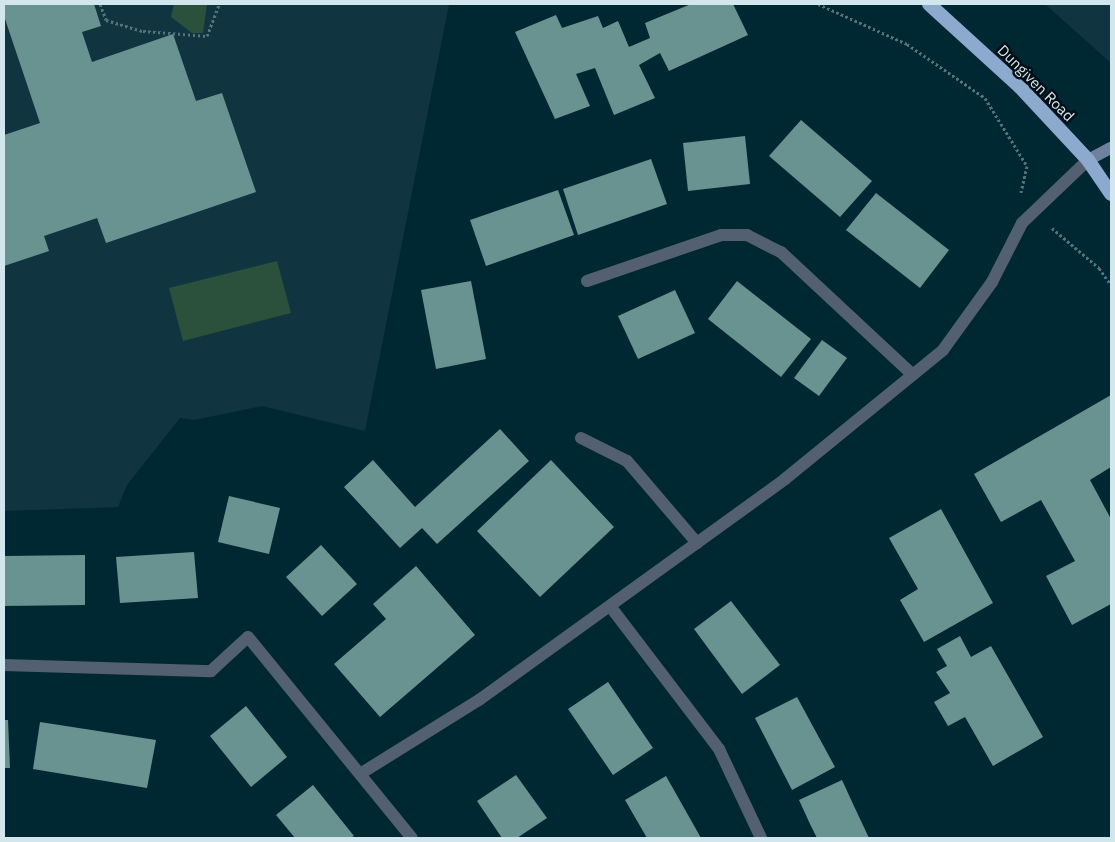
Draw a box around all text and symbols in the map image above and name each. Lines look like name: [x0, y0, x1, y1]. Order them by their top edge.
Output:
street label: Dungiven Road: [994, 41, 1078, 125]

